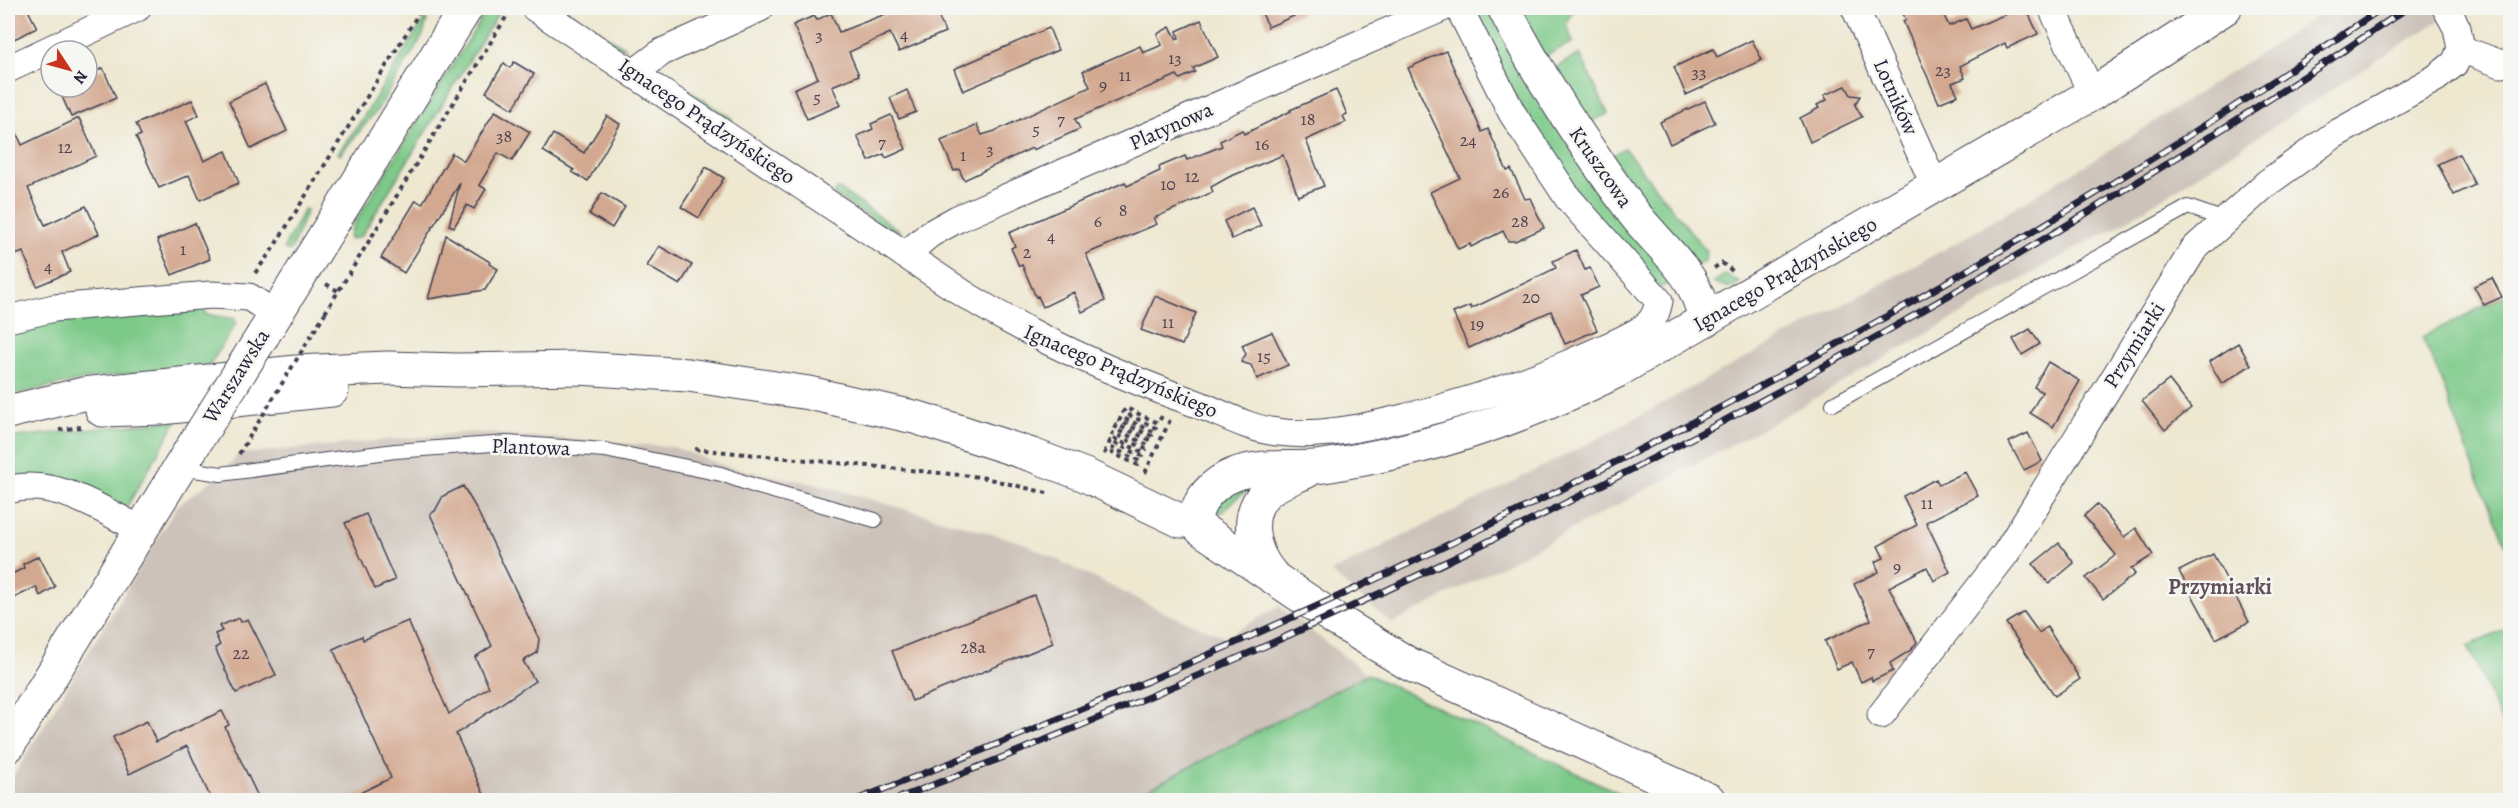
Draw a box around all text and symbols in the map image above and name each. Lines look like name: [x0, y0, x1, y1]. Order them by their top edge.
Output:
house number: 4: [900, 22, 908, 46]
house number: 3: [815, 23, 823, 47]
north arrow: [39, 39, 99, 99]
house number: 13: [1168, 46, 1182, 70]
street label: Ignacego Prądzyńskiego: [613, 51, 801, 191]
street label: Lotników: [1867, 55, 1925, 140]
house number: 23: [1935, 58, 1951, 82]
house number: 33: [1692, 60, 1706, 84]
house number: 11: [1119, 63, 1131, 87]
text: N: [68, 66, 93, 89]
house number: 9: [1099, 73, 1107, 97]
house number: 5: [813, 85, 821, 109]
street label: Platynowa: [1125, 95, 1217, 157]
house number: 7: [1057, 107, 1065, 131]
house number: 18: [1301, 107, 1315, 131]
house number: 5: [1032, 117, 1040, 141]
street label: Kruszcowa: [1563, 121, 1639, 214]
house number: 38: [496, 124, 512, 148]
house number: 24: [1460, 128, 1476, 152]
house number: 7: [878, 130, 886, 154]
house number: 16: [1255, 132, 1269, 156]
house number: 12: [58, 135, 73, 159]
house number: 3: [986, 137, 994, 161]
house number: 1: [960, 143, 966, 167]
house number: 12: [1185, 164, 1200, 188]
house number: 10: [1160, 172, 1176, 196]
house number: 26: [1493, 180, 1509, 204]
house number: 8: [1119, 198, 1127, 222]
house number: 6: [1094, 209, 1102, 233]
house number: 28: [1511, 209, 1529, 233]
street label: Ignacego Prądzyńskiego: [1688, 210, 1882, 338]
house number: 4: [1047, 224, 1055, 248]
house number: 1: [180, 237, 186, 261]
house number: 2: [1023, 240, 1032, 264]
house number: 4: [44, 254, 52, 278]
house number: 20: [1522, 285, 1540, 309]
street label: Przymiarki: [2097, 297, 2171, 393]
house number: 11: [1162, 310, 1174, 334]
house number: 19: [1470, 312, 1484, 336]
street label: Ignacego Prądzyńskiego: [1020, 317, 1222, 425]
street label: Warszawska: [195, 323, 276, 429]
house number: 15: [1257, 344, 1271, 368]
street label: Plantowa: [491, 432, 571, 462]
house number: 11: [1921, 491, 1933, 515]
house number: 9: [1893, 555, 1901, 579]
district label: Przymiarki: [2168, 572, 2272, 602]
house number: 28a: [960, 635, 986, 659]
house number: 7: [1867, 639, 1875, 663]
house number: 22: [232, 641, 250, 665]

